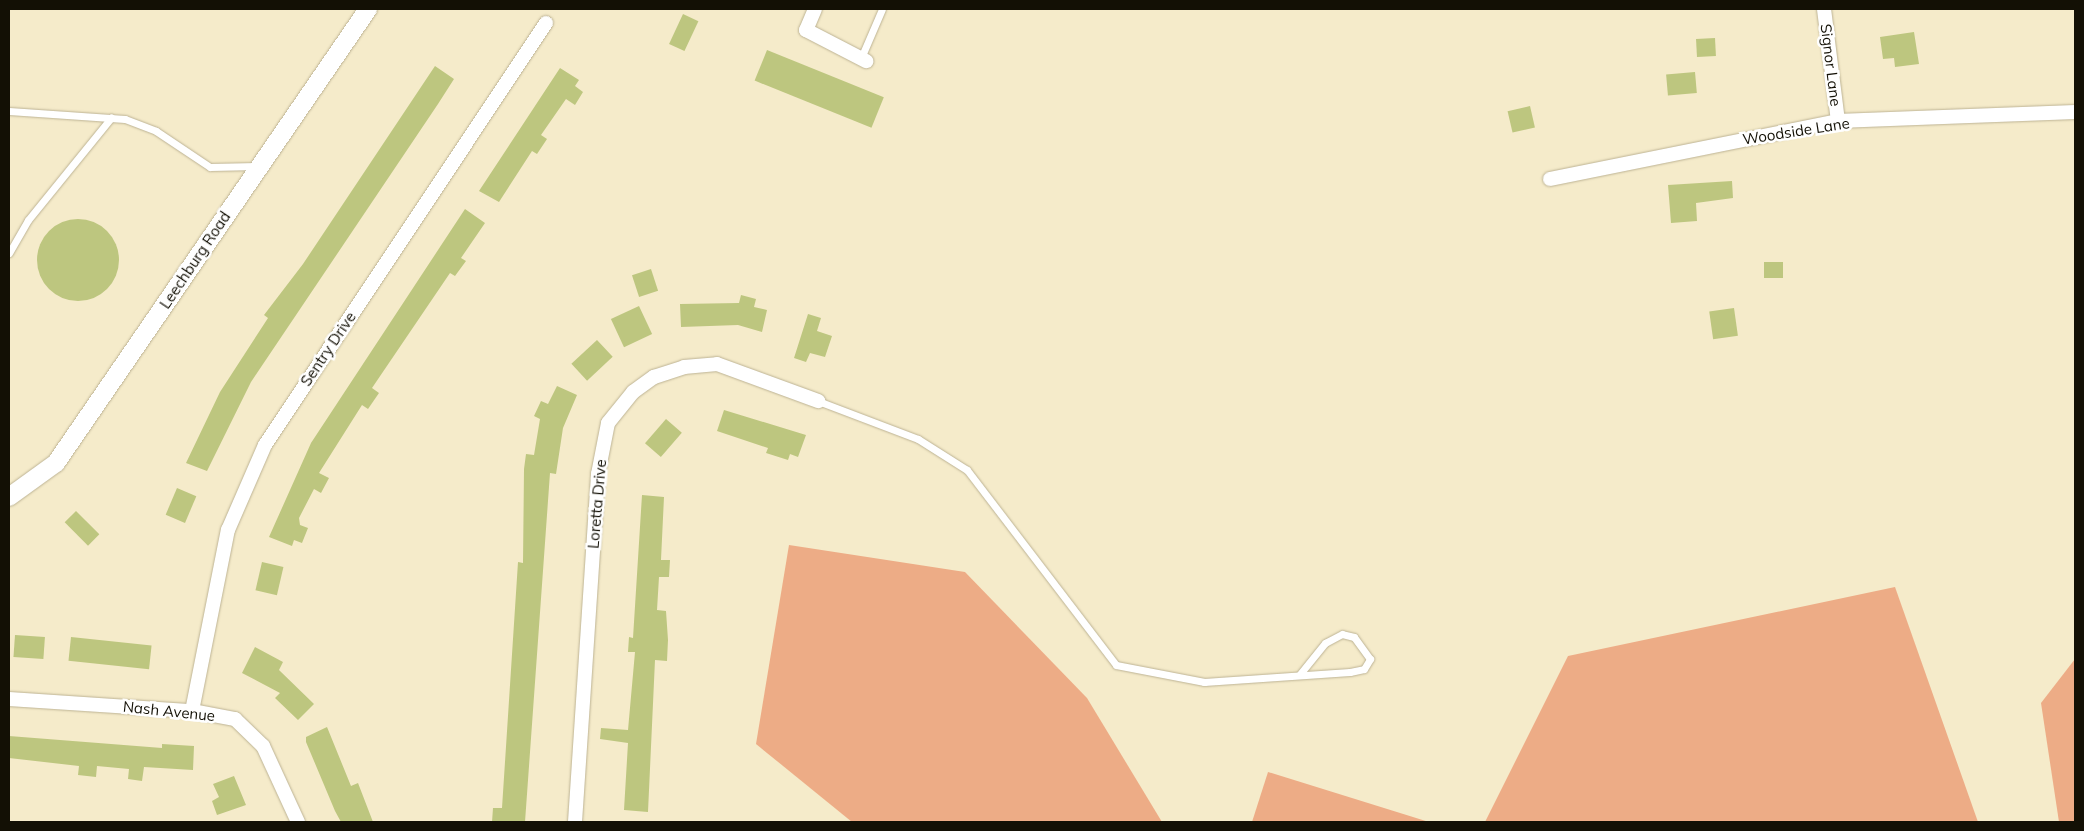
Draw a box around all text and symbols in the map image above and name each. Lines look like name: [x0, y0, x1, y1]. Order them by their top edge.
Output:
street label: Signor Lane: [1817, 23, 1845, 107]
street label: Woodside Lane: [1741, 114, 1851, 148]
street label: Leechburg Road: [156, 208, 234, 312]
street label: Sentry Drive: [297, 309, 359, 389]
street label: Loretta Drive: [584, 459, 610, 549]
street label: Nash Avenue: [122, 697, 216, 725]

